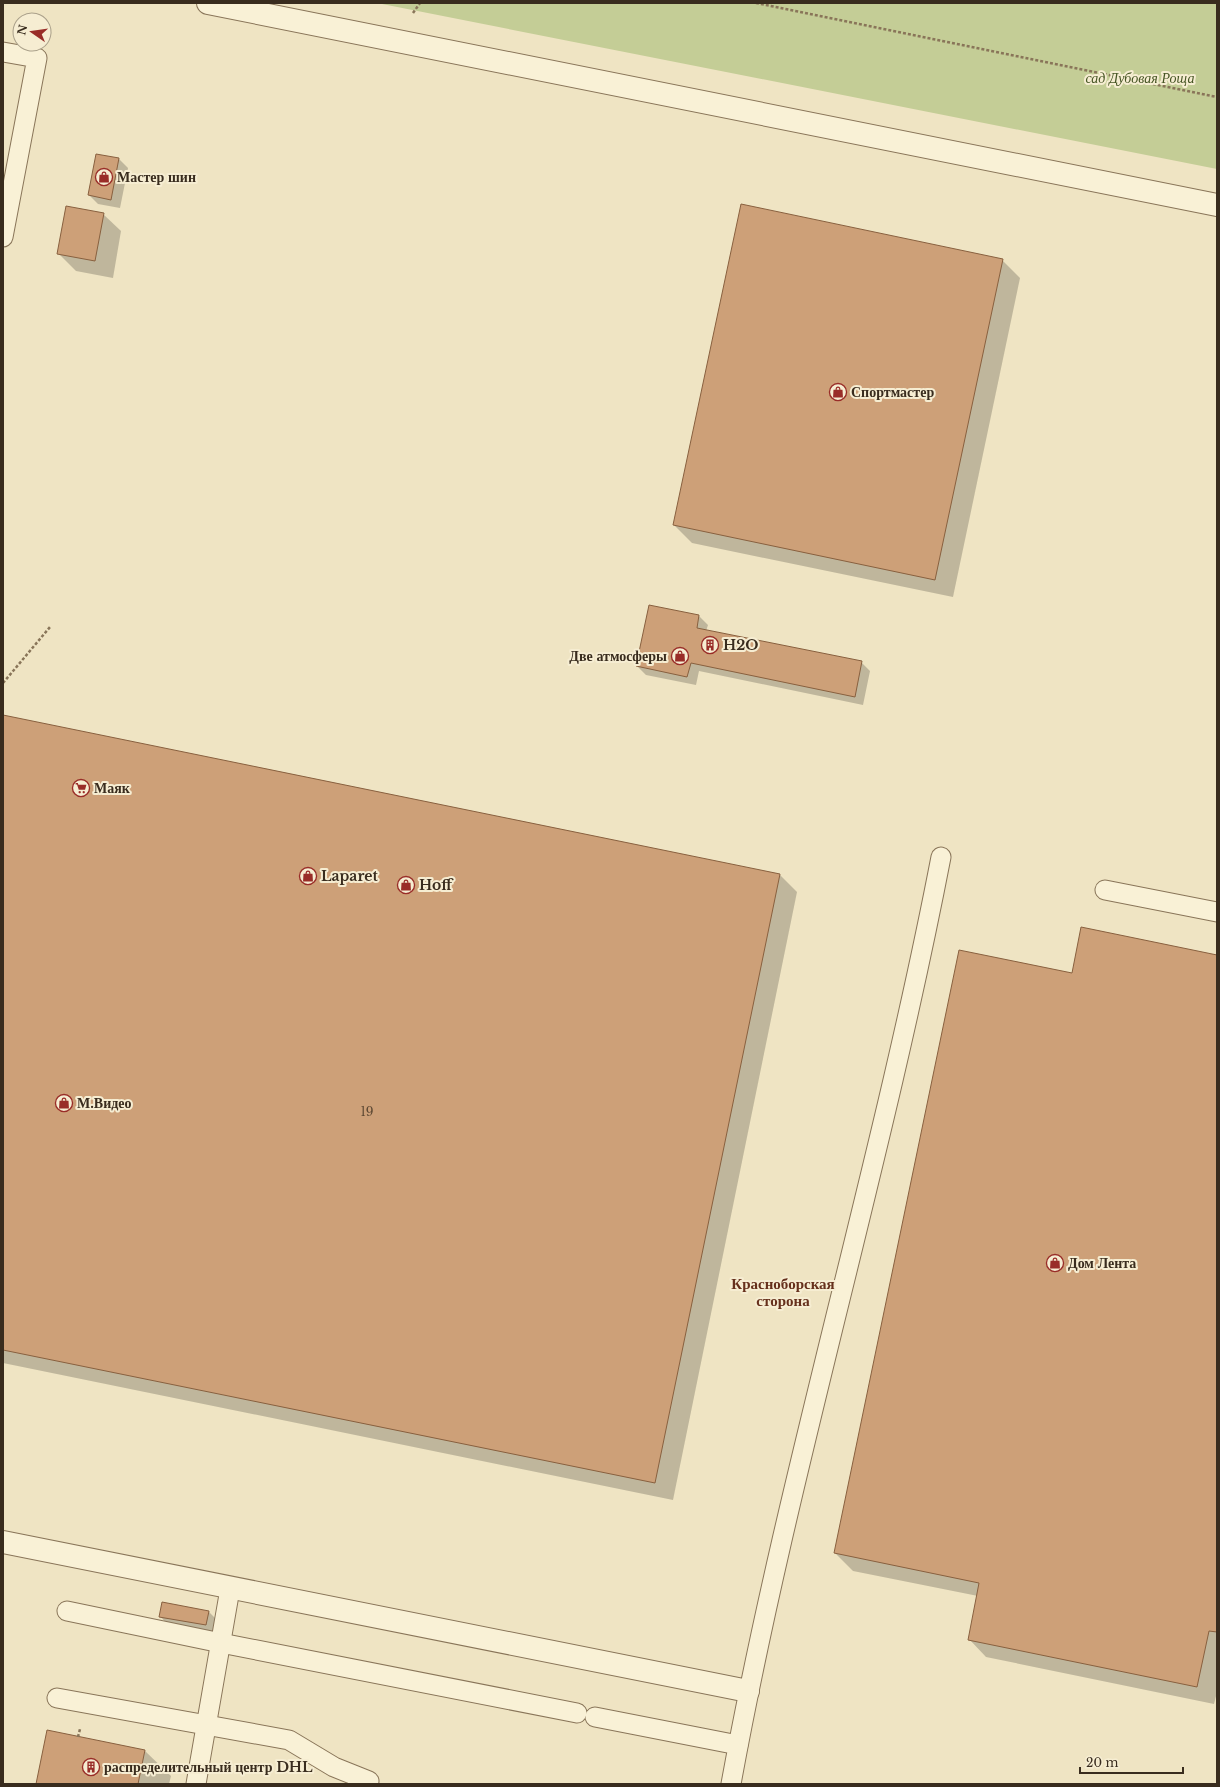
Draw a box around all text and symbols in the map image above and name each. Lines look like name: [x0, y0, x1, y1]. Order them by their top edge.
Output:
north arrow: [12, 12, 52, 52]
text: N: [14, 22, 30, 36]
park label: сад Дубовая Роща: [1085, 69, 1195, 87]
shop icon: Мастер шин: [94, 167, 114, 187]
place label: Мастер шин: [117, 168, 196, 186]
shop icon: Спортмастер: [828, 382, 848, 402]
place label: Спортмастер: [851, 383, 934, 401]
building icon: H2O: [700, 635, 720, 655]
place label: H2O: [723, 636, 759, 654]
shop icon: Две атмосферы: [670, 646, 690, 666]
place label: Две атмосферы: [569, 647, 667, 665]
supermarket icon: Маяк: [71, 778, 91, 798]
place label: Маяк: [94, 779, 131, 797]
shop icon: Laparet: [298, 866, 318, 886]
place label: Laparet: [321, 867, 378, 885]
shop icon: Hoff: [396, 875, 416, 895]
place label: Hoff: [419, 876, 454, 894]
shop icon: М.Видео: [54, 1093, 74, 1113]
place label: М.Видео: [77, 1094, 132, 1112]
house number: 19: [360, 1104, 374, 1119]
shop icon: Дом Лента: [1045, 1253, 1065, 1273]
place label: Дом Лента: [1068, 1254, 1136, 1272]
district label: Красноборская сторона: [731, 1274, 835, 1310]
scale bar: [1080, 1749, 1183, 1775]
text: 20 m: [1086, 1755, 1118, 1770]
building icon: распределительный центр DHL: [81, 1757, 101, 1777]
place label: распределительный центр DHL: [104, 1758, 313, 1776]

